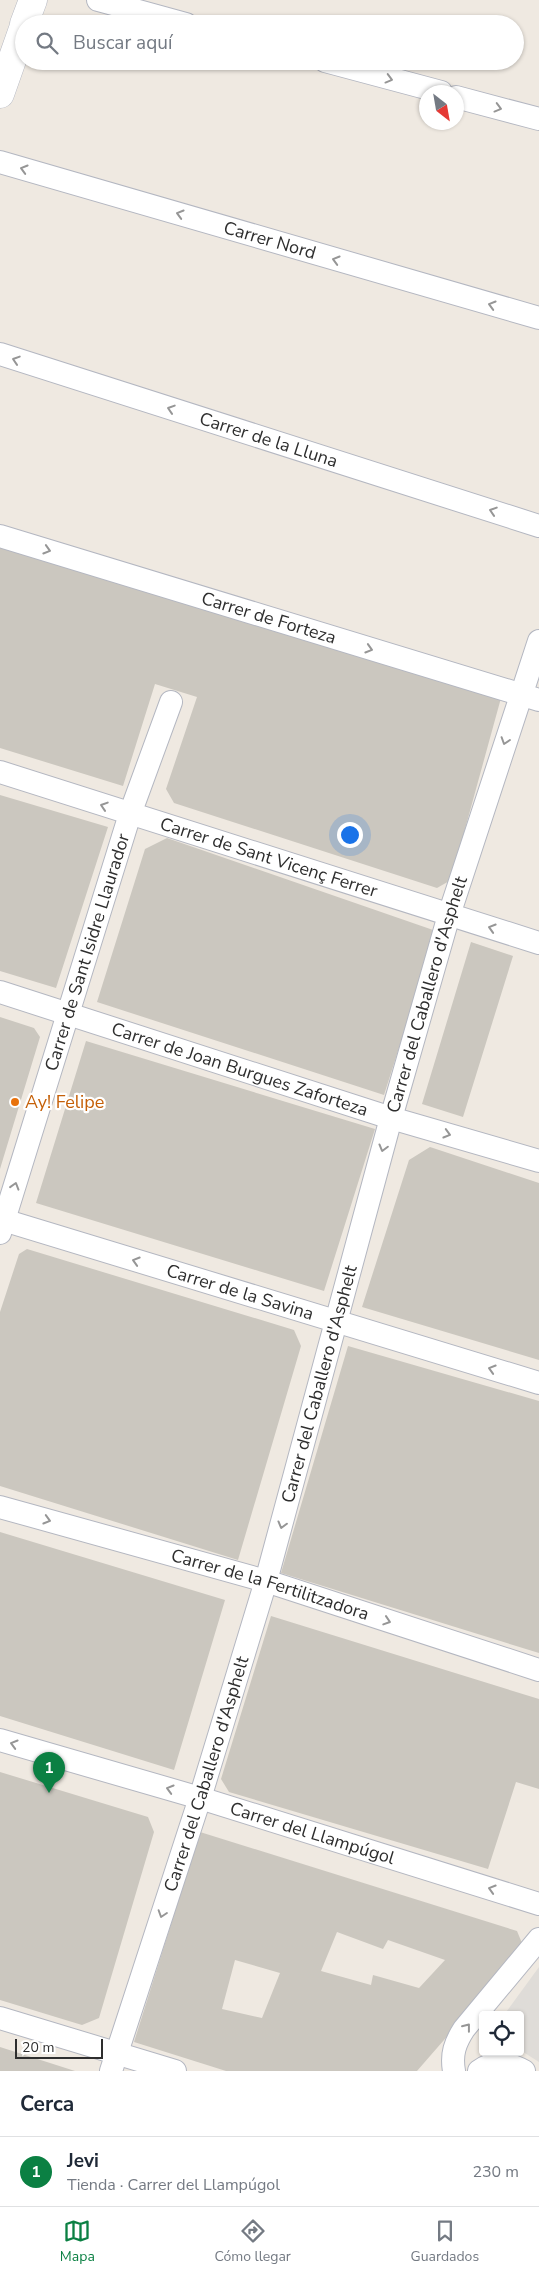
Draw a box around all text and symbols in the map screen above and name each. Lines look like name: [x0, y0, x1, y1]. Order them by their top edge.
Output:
search box: [15, 15, 524, 70]
icon: search: [33, 29, 61, 57]
text: Buscar aquí: [73, 30, 172, 56]
one-way arrow: [384, 73, 393, 83]
north arrow: [419, 85, 464, 130]
one-way arrow: [493, 102, 502, 113]
one-way arrow: [20, 165, 29, 175]
one-way arrow: [176, 210, 185, 220]
street label: Carrer Nord: [221, 215, 319, 265]
one-way arrow: [332, 255, 341, 265]
one-way arrow: [489, 300, 497, 310]
one-way arrow: [12, 355, 21, 365]
one-way arrow: [167, 404, 176, 414]
street label: Carrer de la Lluna: [196, 406, 341, 473]
one-way arrow: [489, 507, 497, 517]
one-way arrow: [42, 545, 50, 555]
street label: Carrer de Forteza: [199, 586, 339, 650]
one-way arrow: [365, 643, 373, 653]
one-way arrow: [501, 736, 511, 745]
one-way arrow: [100, 801, 109, 811]
street label: Carrer de Sant Vicenç Ferrer: [157, 812, 381, 903]
your location: [337, 822, 363, 848]
street label: Carrer de Sant Isidre Llaurador: [39, 830, 135, 1074]
street label: Carrer del Caballero d'Asphelt: [381, 873, 473, 1116]
one-way arrow: [489, 924, 497, 934]
street label: Carrer de Joan Burgues Zaforteza: [109, 1017, 371, 1122]
place label: Ay! Felipe: [25, 1090, 104, 1114]
marker: Ay! Felipe: [9, 1096, 21, 1108]
one-way arrow: [442, 1129, 450, 1139]
one-way arrow: [379, 1144, 389, 1152]
one-way arrow: [9, 1183, 19, 1191]
one-way arrow: [132, 1257, 140, 1267]
street label: Carrer de la Savina: [164, 1258, 317, 1326]
street label: Carrer del Caballero d'Asphelt: [276, 1262, 363, 1506]
one-way arrow: [489, 1364, 497, 1374]
one-way arrow: [43, 1514, 51, 1525]
one-way arrow: [277, 1520, 287, 1528]
street label: Carrer de la Fertilitzadora: [168, 1543, 372, 1626]
one-way arrow: [383, 1615, 391, 1625]
street label: Carrer del Caballero d'Asphelt: [158, 1653, 255, 1895]
one-way arrow: [10, 1739, 19, 1749]
pin: 1: [33, 1752, 65, 1793]
one-way arrow: [166, 1785, 175, 1795]
street label: Carrer del Llampúgol: [227, 1796, 398, 1870]
one-way arrow: [489, 1885, 497, 1895]
one-way arrow: [158, 1910, 168, 1918]
map controls: [479, 2011, 524, 2056]
button: locate: [479, 2011, 524, 2056]
one-way arrow: [462, 2023, 471, 2032]
scale bar: [15, 2036, 102, 2059]
text: 20 m: [22, 2038, 54, 2057]
text: Cerca: [20, 2090, 74, 2118]
text: Jevi: [67, 2148, 99, 2174]
text: 1: [31, 2161, 41, 2183]
text: 230 m: [472, 2161, 519, 2183]
text: Tienda · Carrer del Llampúgol: [67, 2174, 280, 2196]
tab: Mapa: [60, 2217, 95, 2266]
tab: Cómo llegar: [214, 2217, 291, 2266]
tab: Guardados: [411, 2217, 479, 2266]

